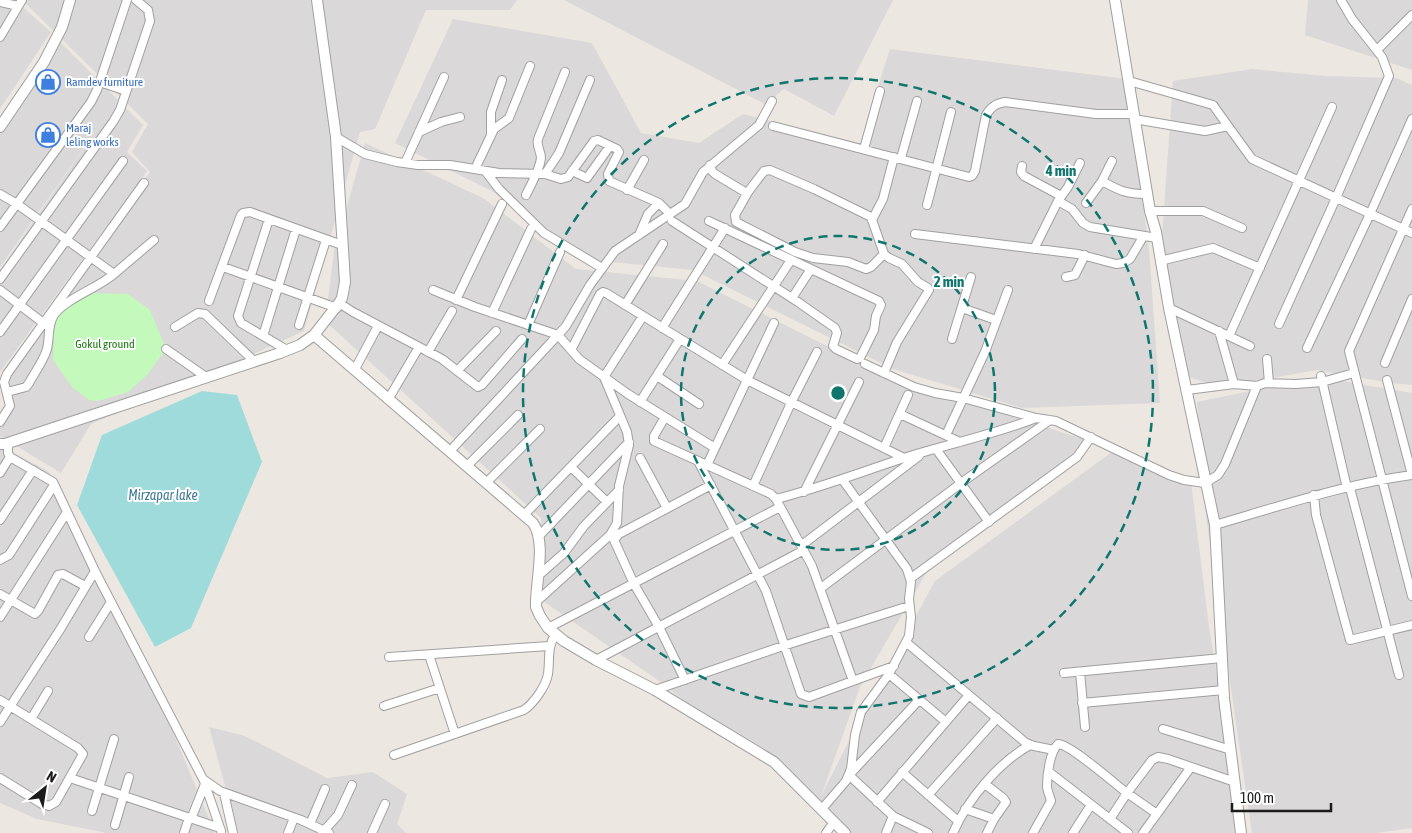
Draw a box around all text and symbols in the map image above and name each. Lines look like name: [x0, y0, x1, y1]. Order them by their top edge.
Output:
shop icon: Ramdev furniture: [35, 69, 61, 95]
place label: Ramdev furniture: [66, 75, 143, 89]
place label: Maraj leling works: [66, 121, 119, 149]
shop icon: Maraj leling works: [35, 122, 61, 148]
text: 4 min: [1045, 162, 1076, 179]
text: 2 min: [934, 273, 964, 290]
park label: Gokul ground: [75, 337, 135, 351]
centre of rings: [829, 384, 847, 402]
water label: Mirzapar lake: [128, 487, 198, 503]
north arrow: [20, 763, 70, 813]
text: N: [44, 768, 59, 786]
scale bar: [1232, 780, 1331, 812]
text: 100 m: [1240, 789, 1274, 806]

